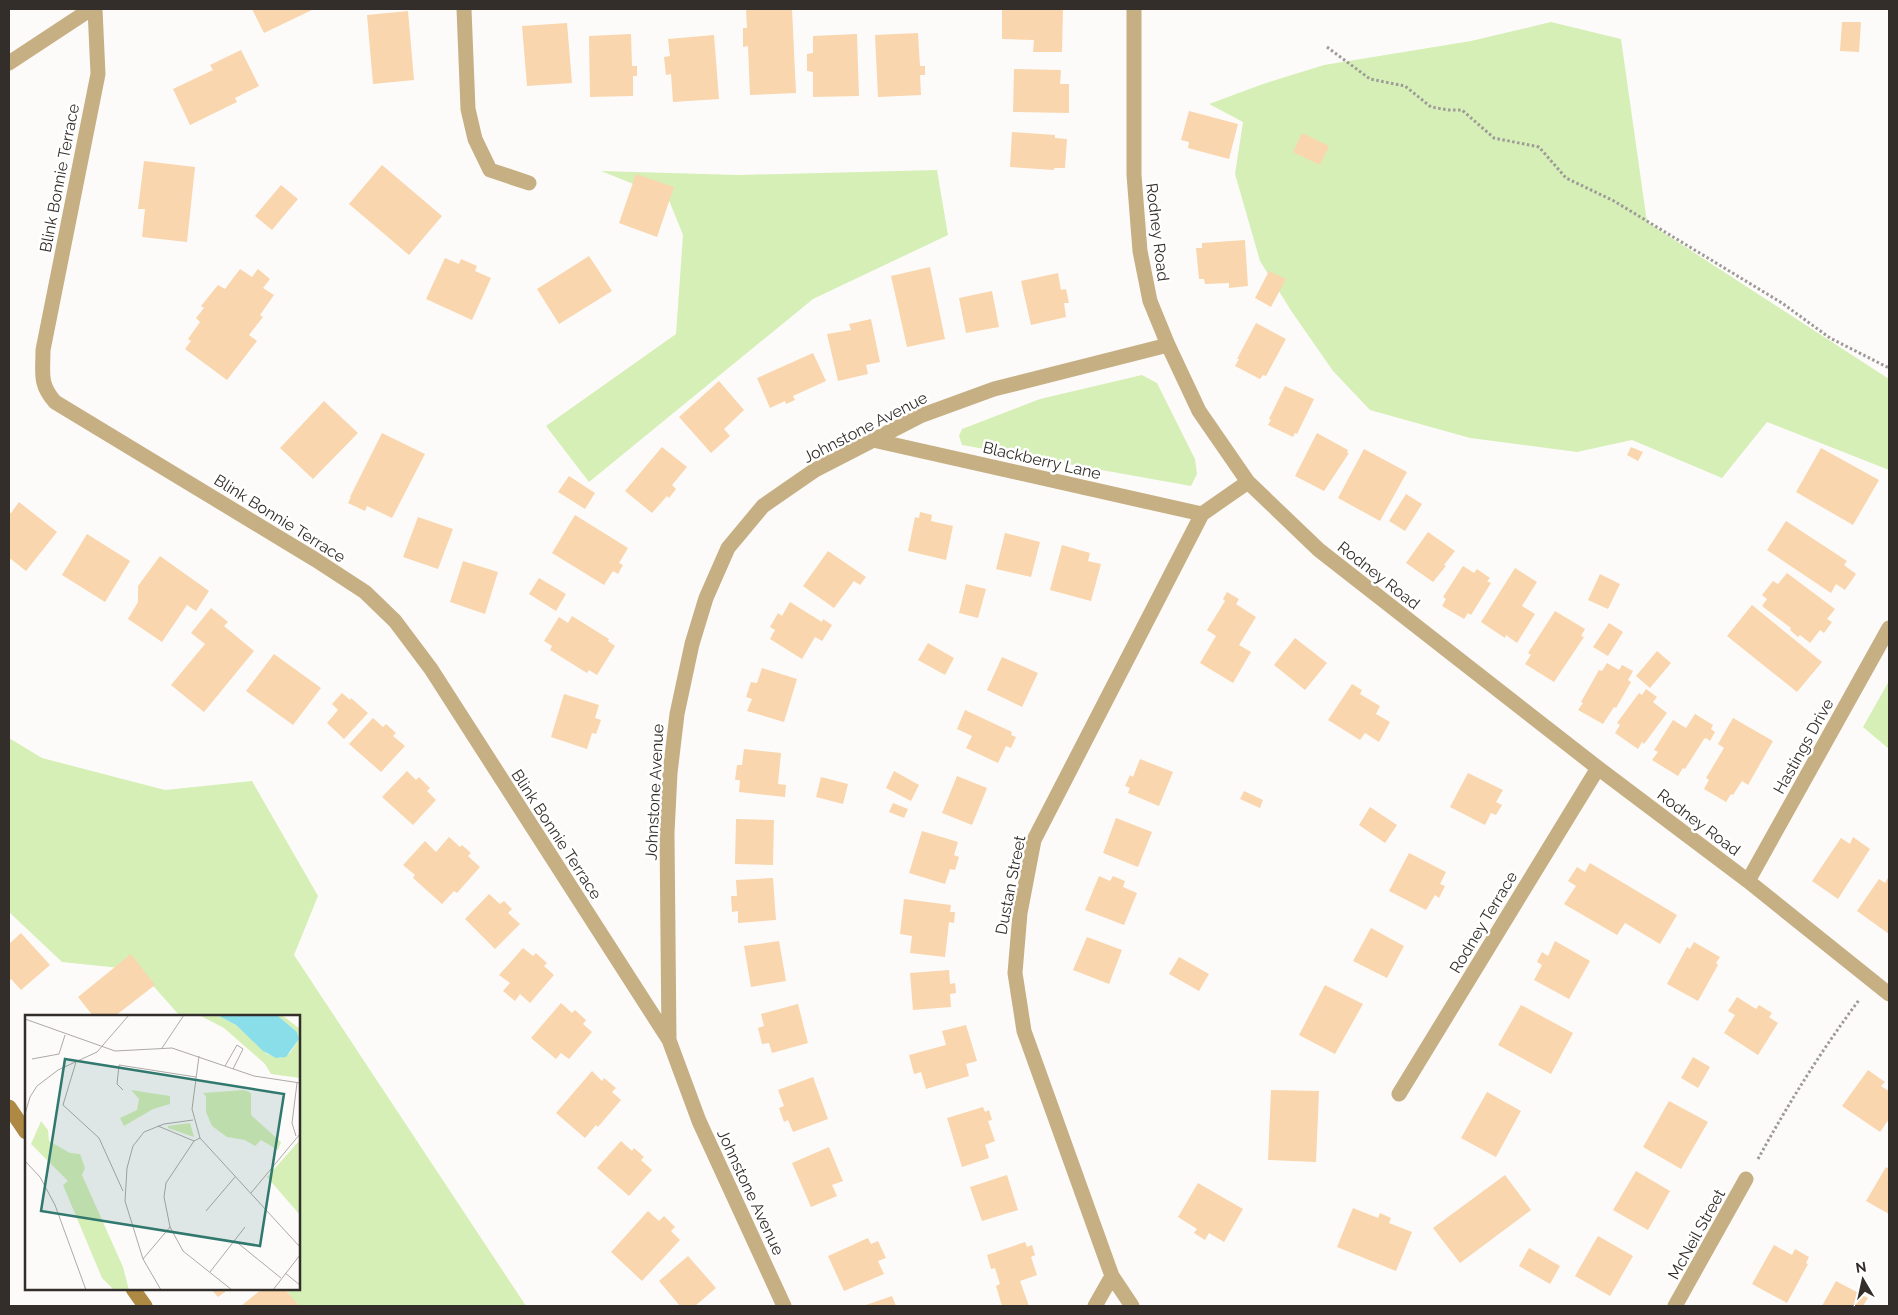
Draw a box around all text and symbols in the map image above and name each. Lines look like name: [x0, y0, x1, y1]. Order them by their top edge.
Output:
street label: Blink Bonnie Terrace: [36, 102, 83, 254]
street label: Rodney Road: [1142, 182, 1173, 282]
street label: Johnstone Avenue: [800, 388, 930, 467]
street label: Blackberry Lane: [981, 438, 1103, 483]
street label: Blink Bonnie Terrace: [211, 470, 349, 567]
street label: Rodney Road: [1334, 537, 1424, 613]
street label: Hastings Drive: [1769, 695, 1837, 797]
street label: Johnstone Avenue: [641, 723, 668, 861]
street label: Blink Bonnie Terrace: [507, 766, 606, 903]
street label: Rodney Road: [1654, 785, 1744, 860]
street label: Dustan Street: [992, 833, 1030, 936]
street label: Rodney Terrace: [1446, 868, 1521, 977]
inset map: [25, 1015, 300, 1290]
street label: Johnstone Avenue: [713, 1126, 788, 1258]
street label: McNeil Street: [1664, 1185, 1729, 1283]
north arrow: [1838, 1255, 1888, 1305]
text: N: [1854, 1258, 1867, 1276]

